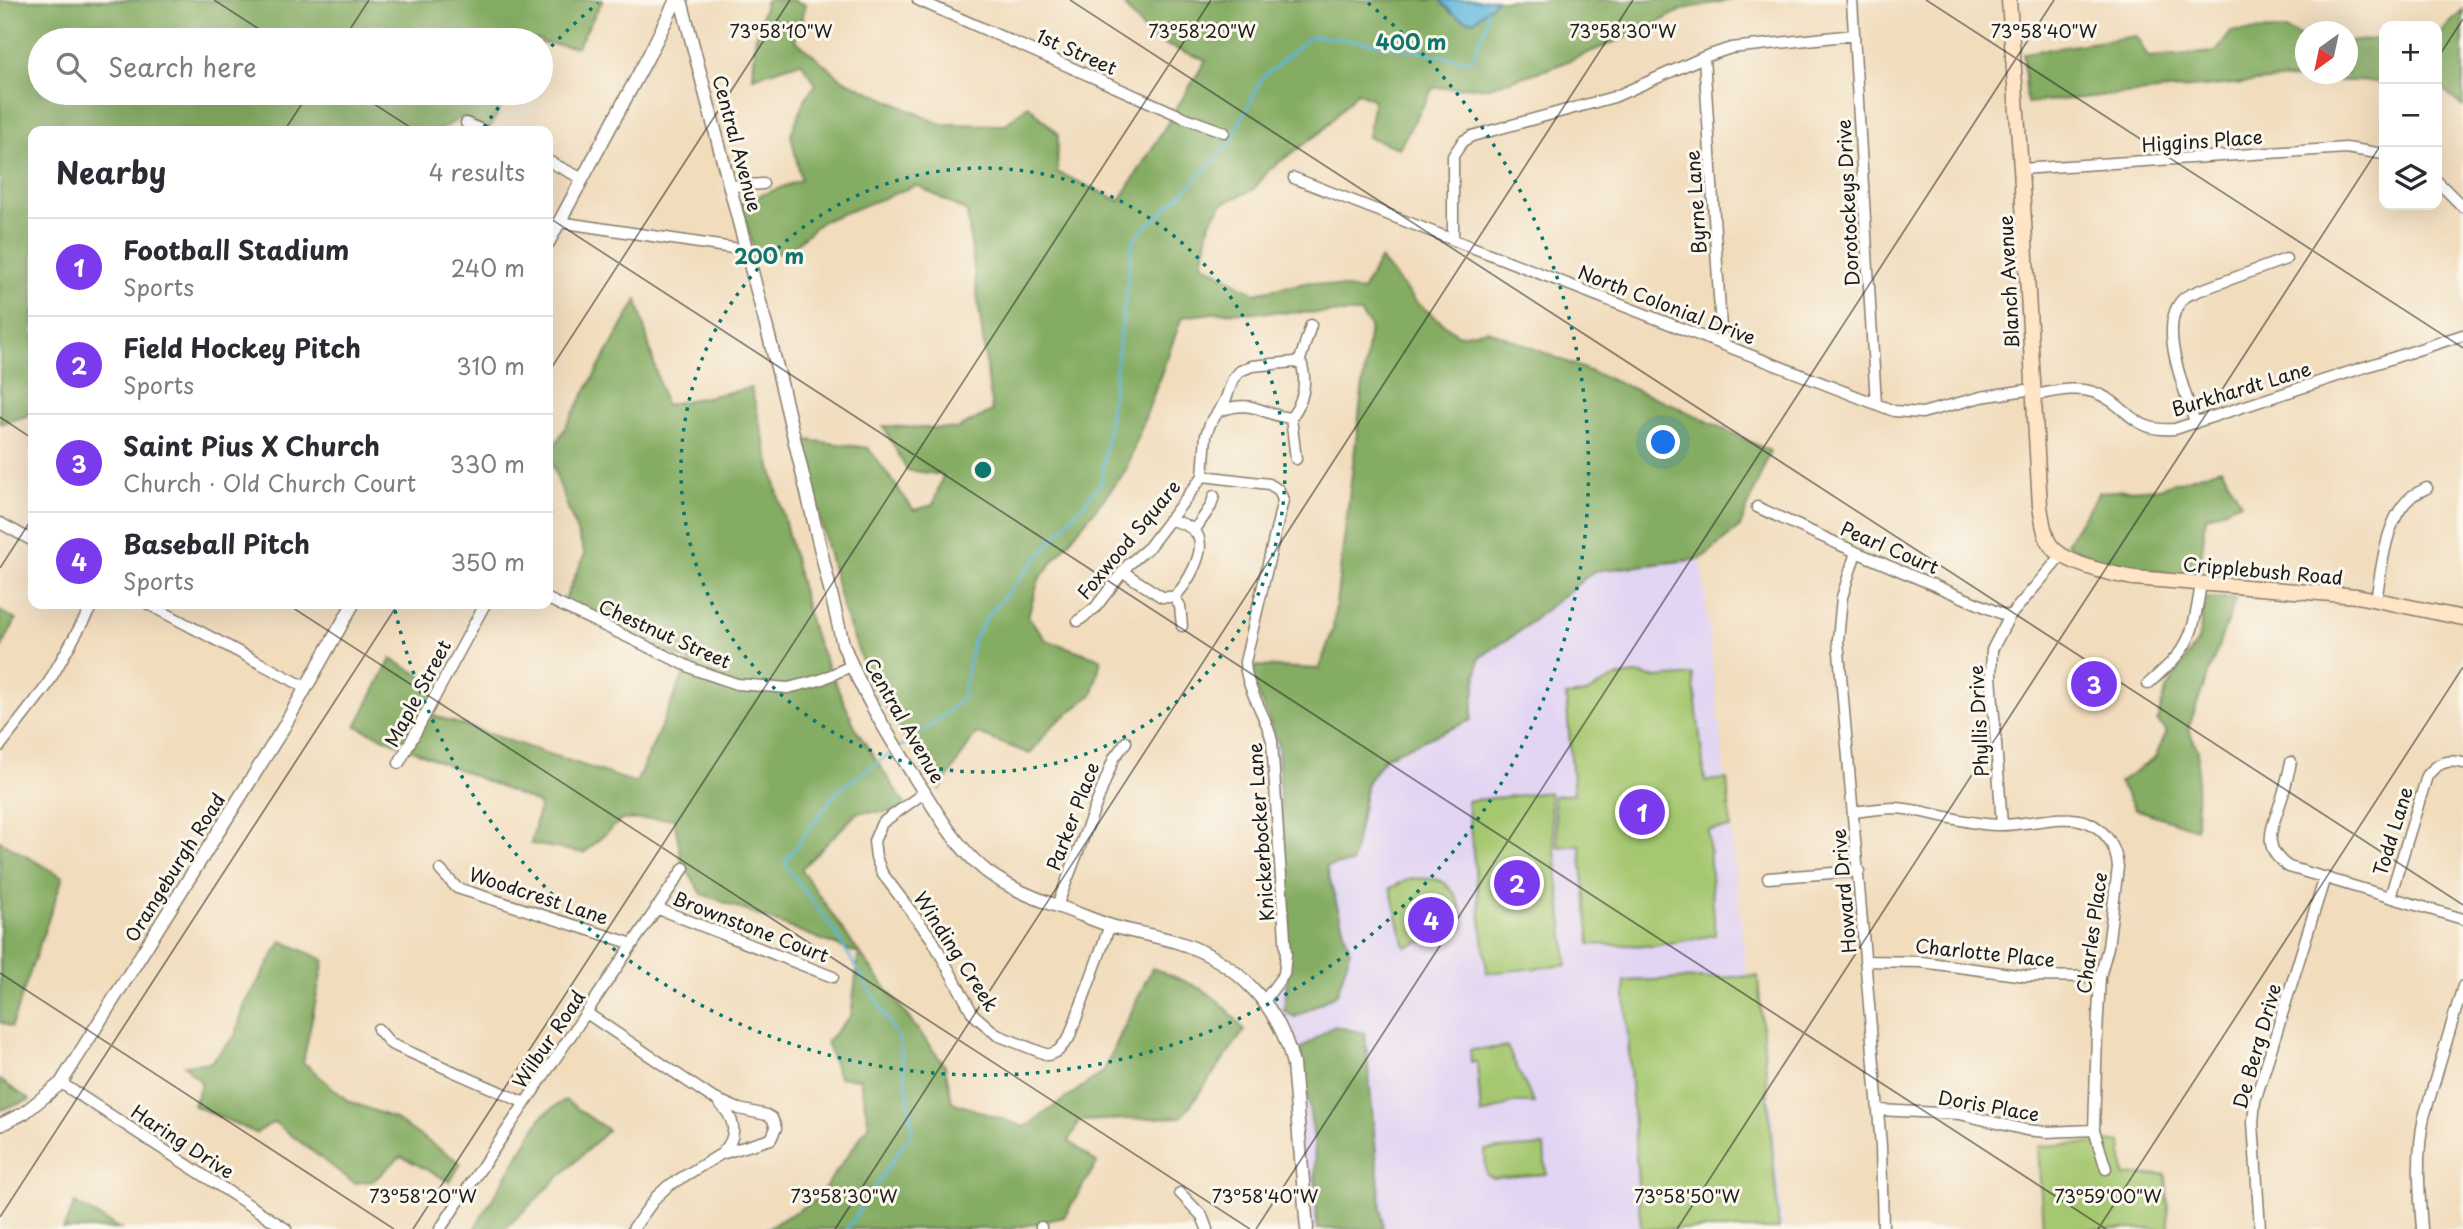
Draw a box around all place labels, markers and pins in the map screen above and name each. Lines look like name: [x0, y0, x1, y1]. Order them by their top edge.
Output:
centre of rings: [971, 458, 995, 482]
pin: 3: [2071, 658, 2117, 710]
pin: 1: [1619, 786, 1665, 838]
pin: 2: [1494, 857, 1540, 909]
pin: 4: [1408, 894, 1454, 946]

